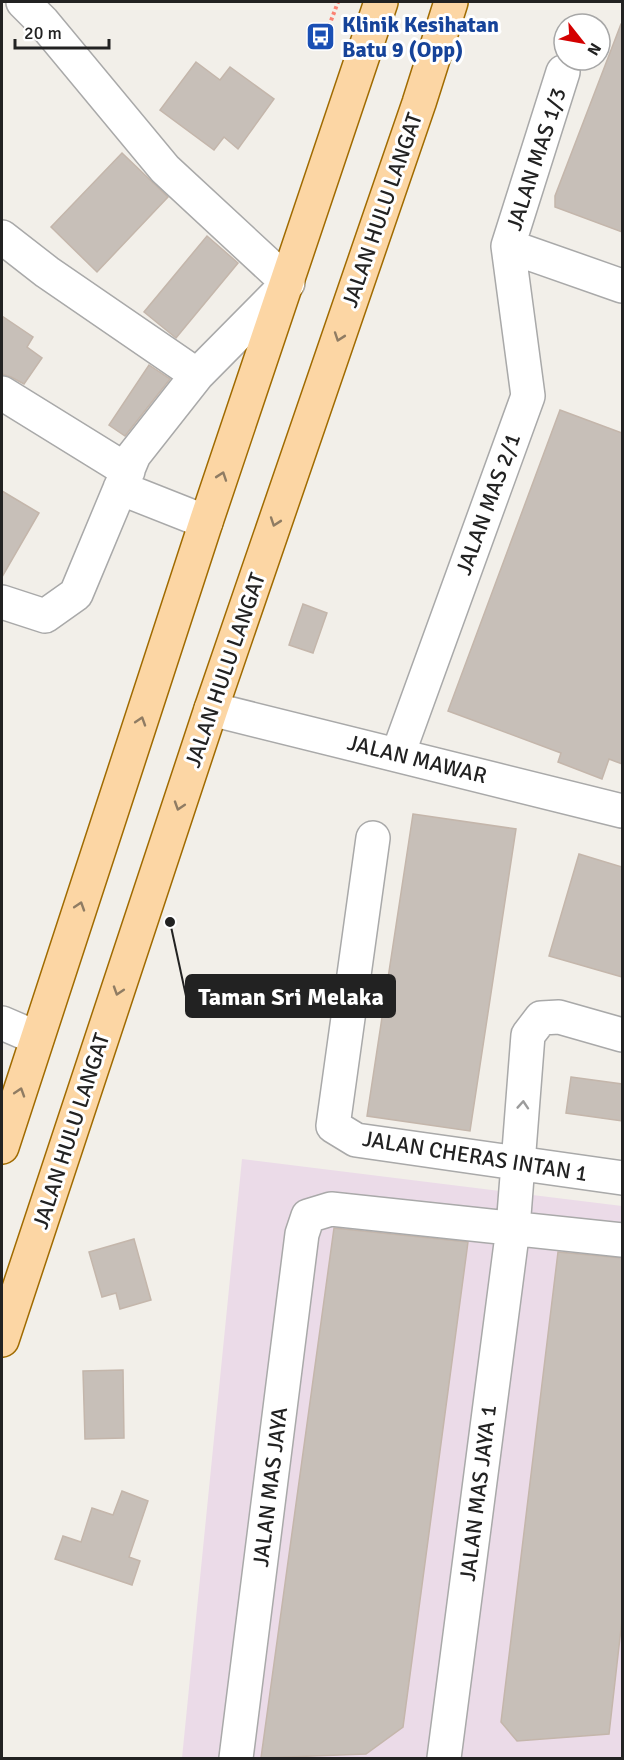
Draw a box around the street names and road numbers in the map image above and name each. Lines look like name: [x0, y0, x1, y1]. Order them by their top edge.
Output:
street label: JALAN MAS 1/3: [500, 84, 572, 234]
street label: JALAN HULU LANGAT: [336, 109, 428, 311]
street label: JALAN MAS 2/1: [450, 429, 526, 579]
street label: JALAN HULU LANGAT: [179, 569, 271, 771]
street label: JALAN MAWAR: [344, 729, 490, 789]
street label: JALAN HULU LANGAT: [27, 1030, 115, 1232]
street label: JALAN CHERAS INTAN 1: [360, 1125, 590, 1187]
street label: JALAN MAS JAYA 1: [454, 1403, 502, 1583]
street label: JALAN MAS JAYA: [247, 1405, 293, 1568]

